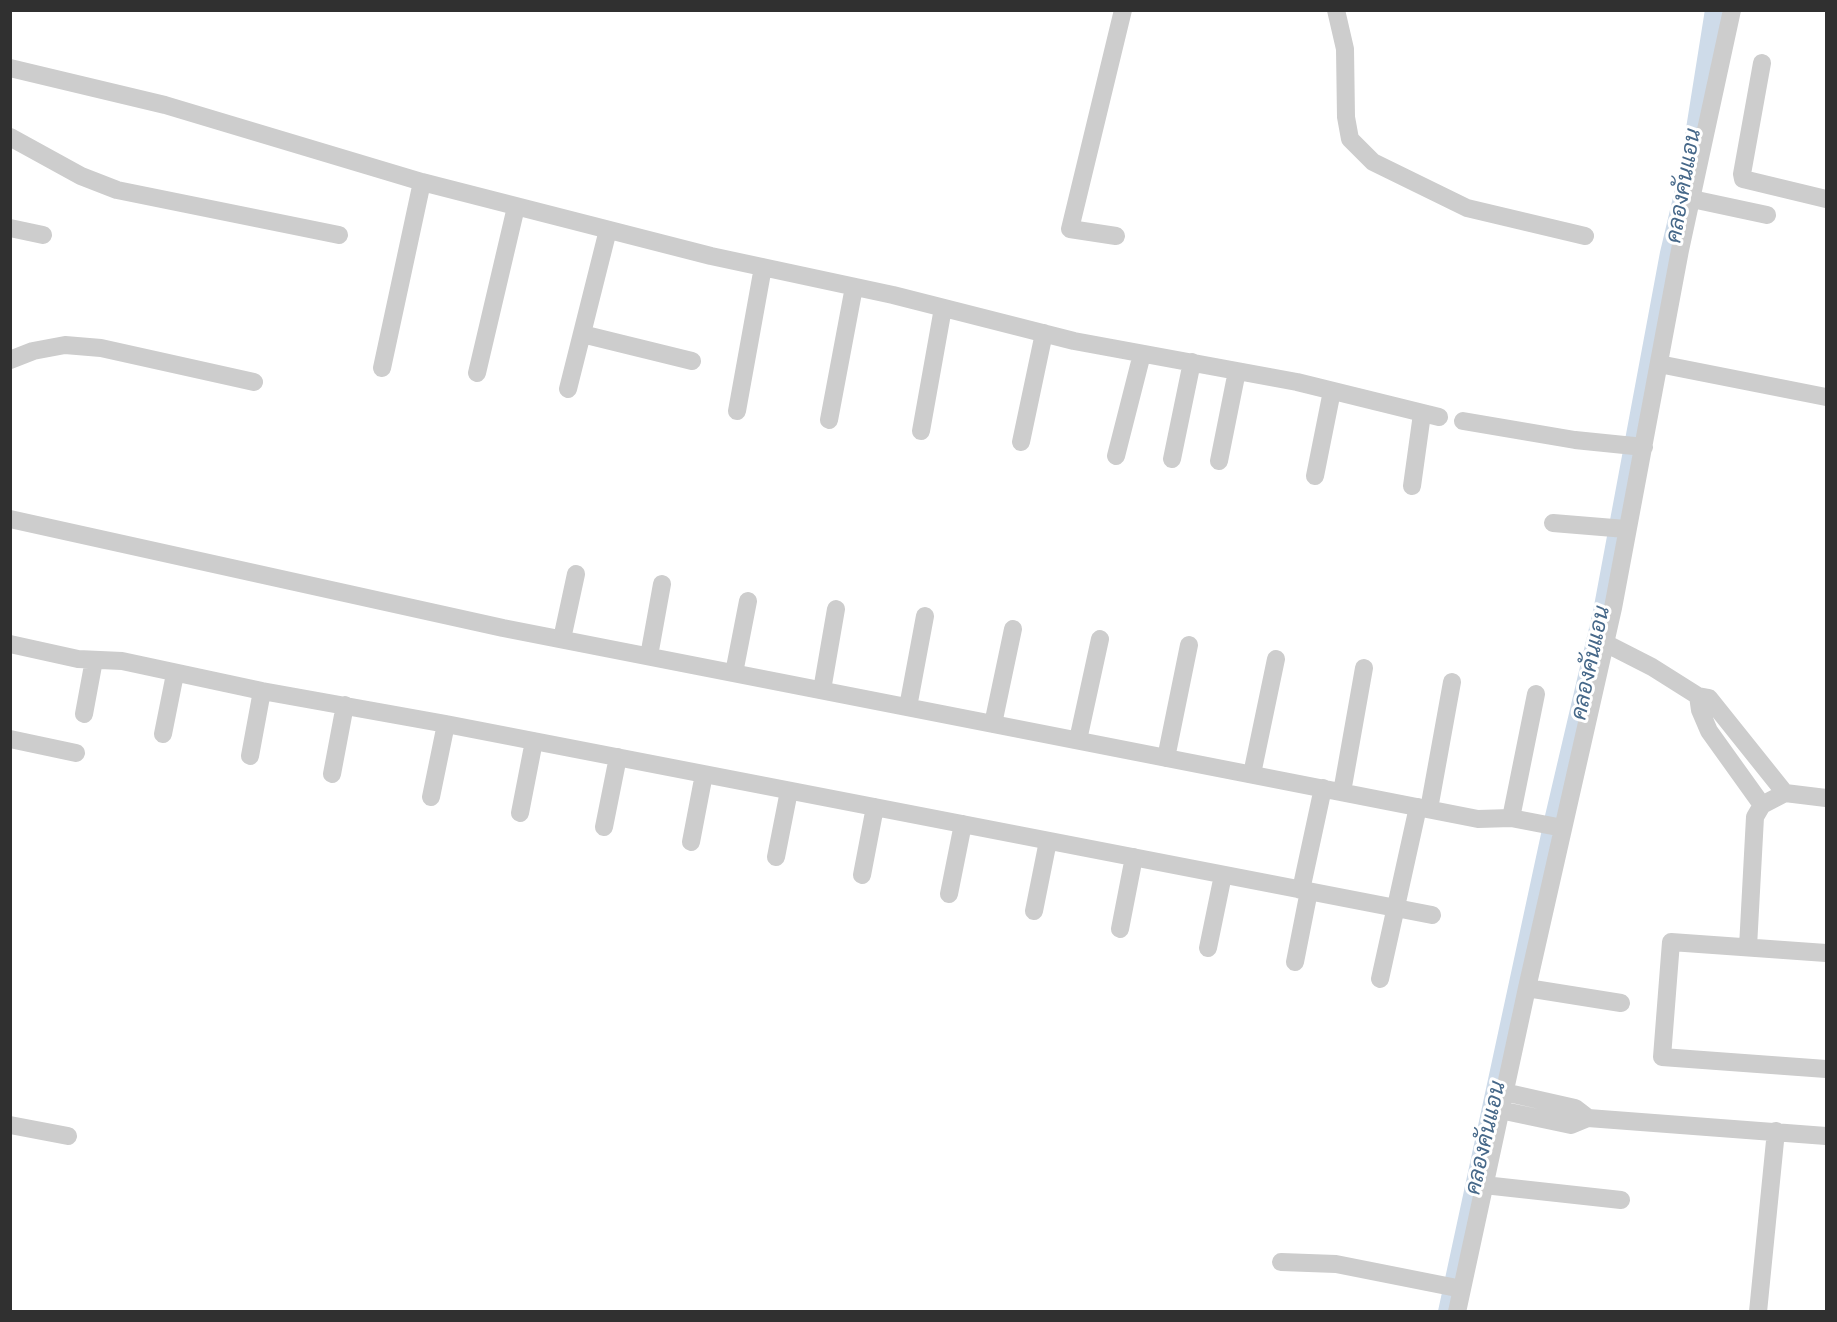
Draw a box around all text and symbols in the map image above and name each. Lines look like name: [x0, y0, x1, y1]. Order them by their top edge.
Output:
water label: คลองคันแอน: [1661, 127, 1707, 245]
water label: คลองคันแอน: [1566, 604, 1616, 722]
water label: คลองคันแอน: [1460, 1079, 1512, 1197]

